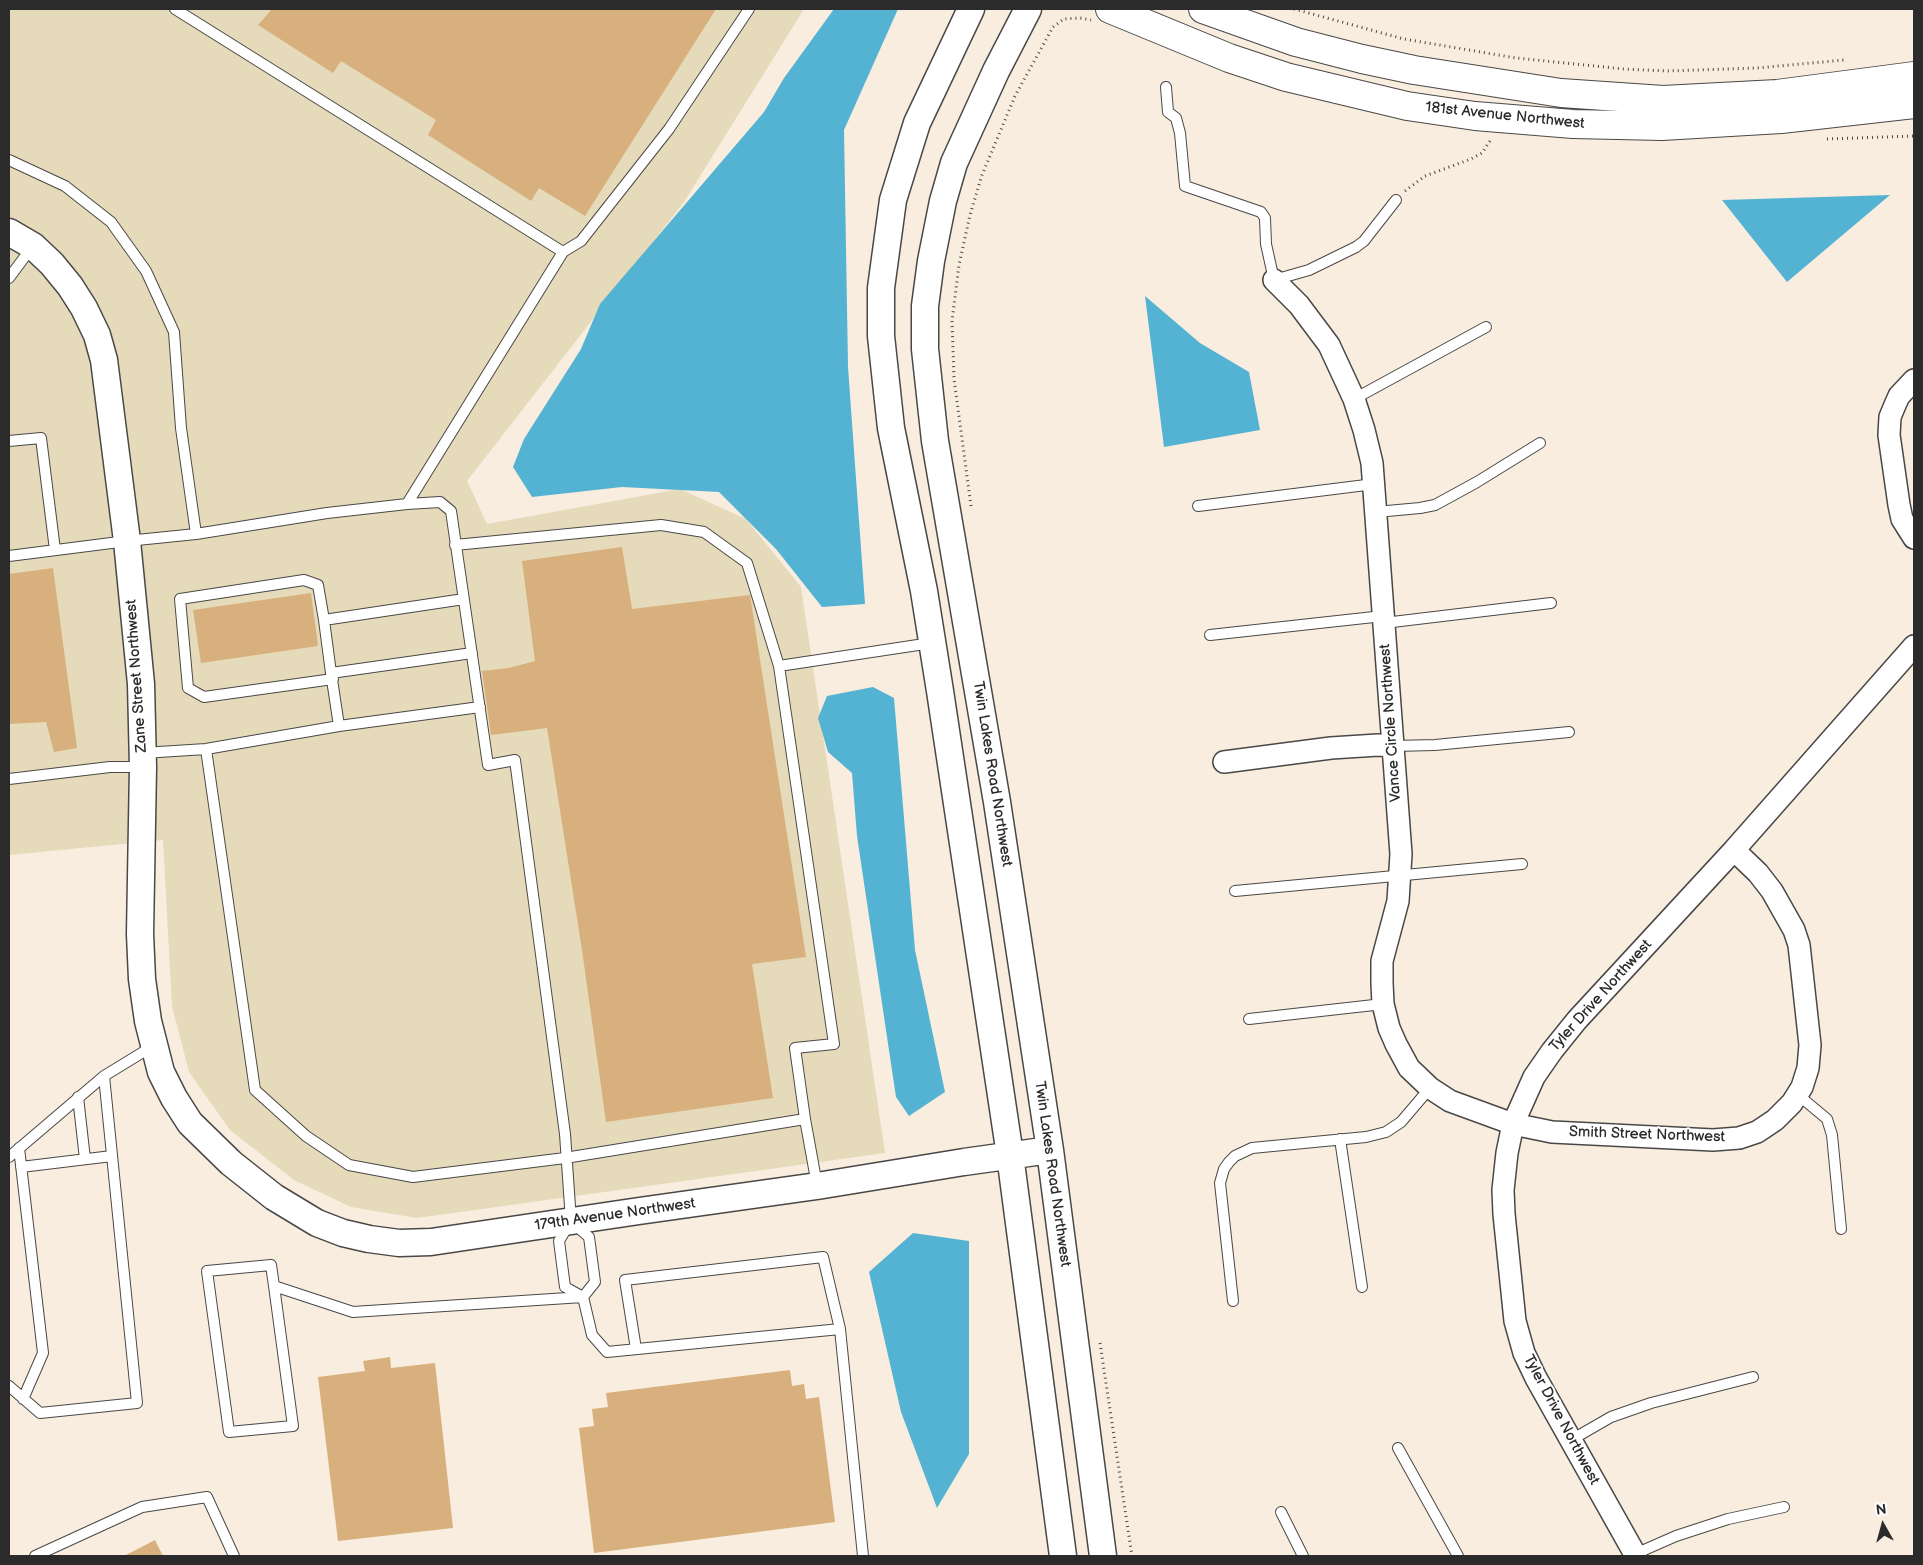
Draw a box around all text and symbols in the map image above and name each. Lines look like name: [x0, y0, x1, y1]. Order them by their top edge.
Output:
street label: 181st Avenue Northwest: [1425, 99, 1585, 133]
street label: Zane Street Northwest: [123, 599, 151, 753]
street label: Vance Circle Northwest: [1376, 643, 1406, 803]
street label: Twin Lakes Road Northwest: [968, 680, 1016, 868]
street label: Tyler Drive Northwest: [1546, 936, 1656, 1056]
street label: Twin Lakes Road Northwest: [1030, 1080, 1074, 1268]
street label: Smith Street Northwest: [1569, 1123, 1725, 1147]
street label: 179th Avenue Northwest: [533, 1195, 697, 1235]
street label: Tyler Drive Northwest: [1519, 1352, 1603, 1488]
north arrow: [1858, 1500, 1908, 1550]
text: N: [1875, 1501, 1887, 1519]

